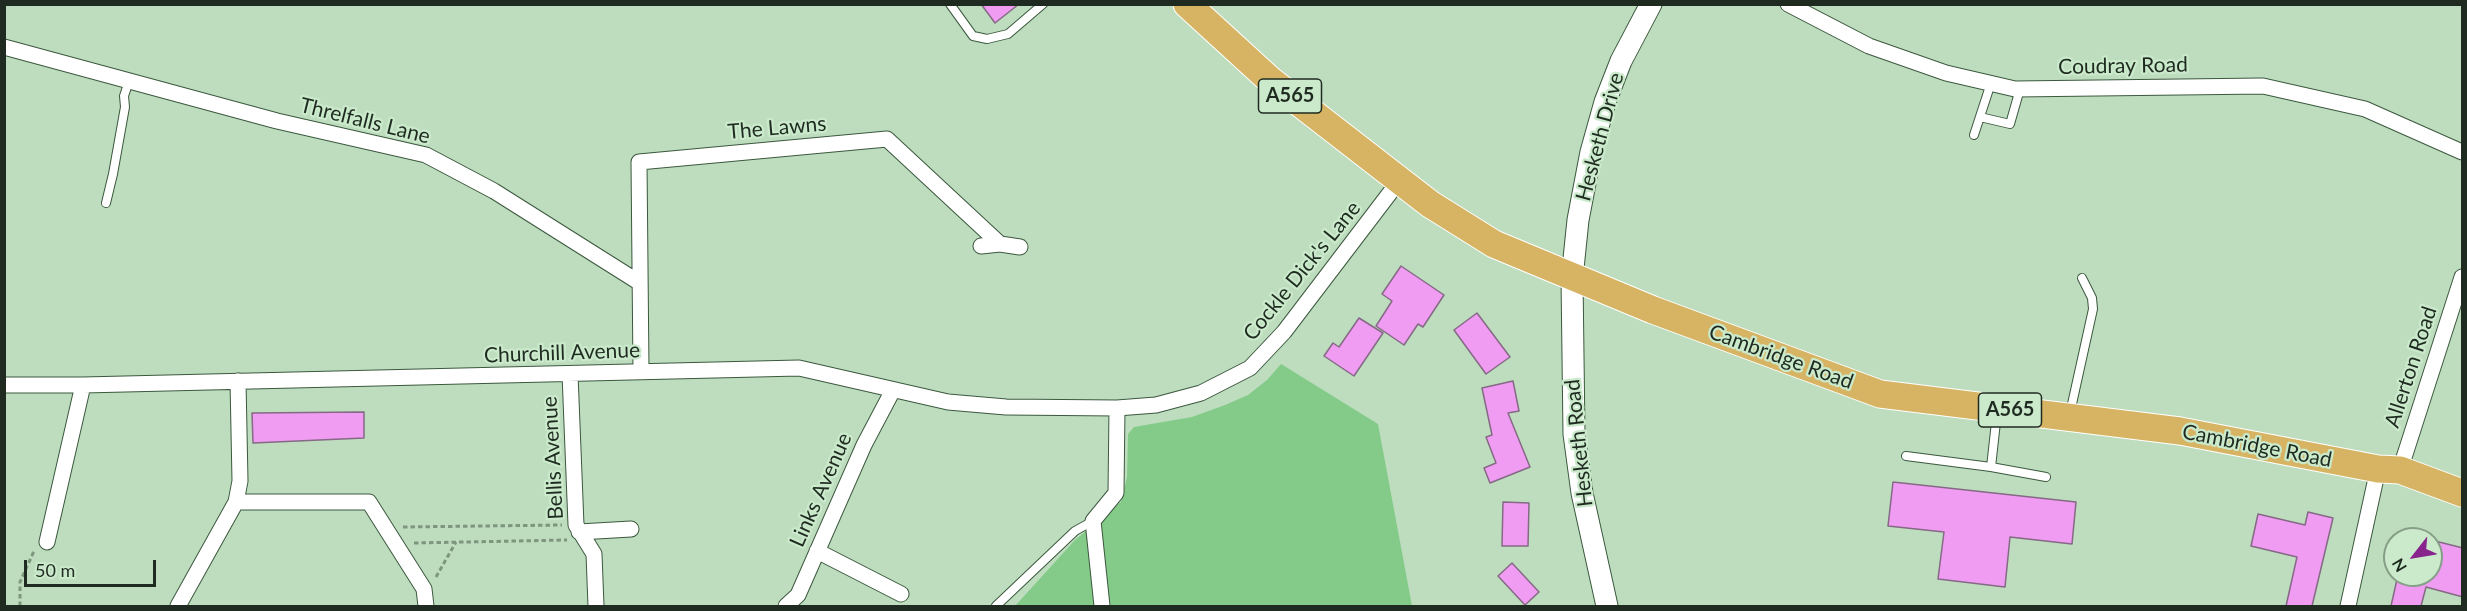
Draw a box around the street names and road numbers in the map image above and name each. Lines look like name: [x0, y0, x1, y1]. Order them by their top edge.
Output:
street label: Coudray Road: [2058, 52, 2188, 80]
street label: Hesketh Drive: [1571, 70, 1629, 204]
road number: A565: [1258, 79, 1322, 113]
street label: Threlfalls Lane: [297, 93, 433, 149]
street label: The Lawns: [727, 111, 827, 145]
street label: Cockle Dick's Lane: [1238, 196, 1366, 346]
street label: Allerton Road: [2380, 303, 2442, 431]
street label: Cambridge Road: [1705, 319, 1857, 395]
street label: Churchill Avenue: [483, 338, 641, 368]
street label: Hesketh Road: [1560, 378, 1598, 508]
road number: A565: [1978, 393, 2042, 427]
street label: Bellis Avenue: [537, 396, 569, 520]
street label: Cambridge Road: [2180, 419, 2334, 473]
street label: Links Avenue: [785, 429, 857, 551]

